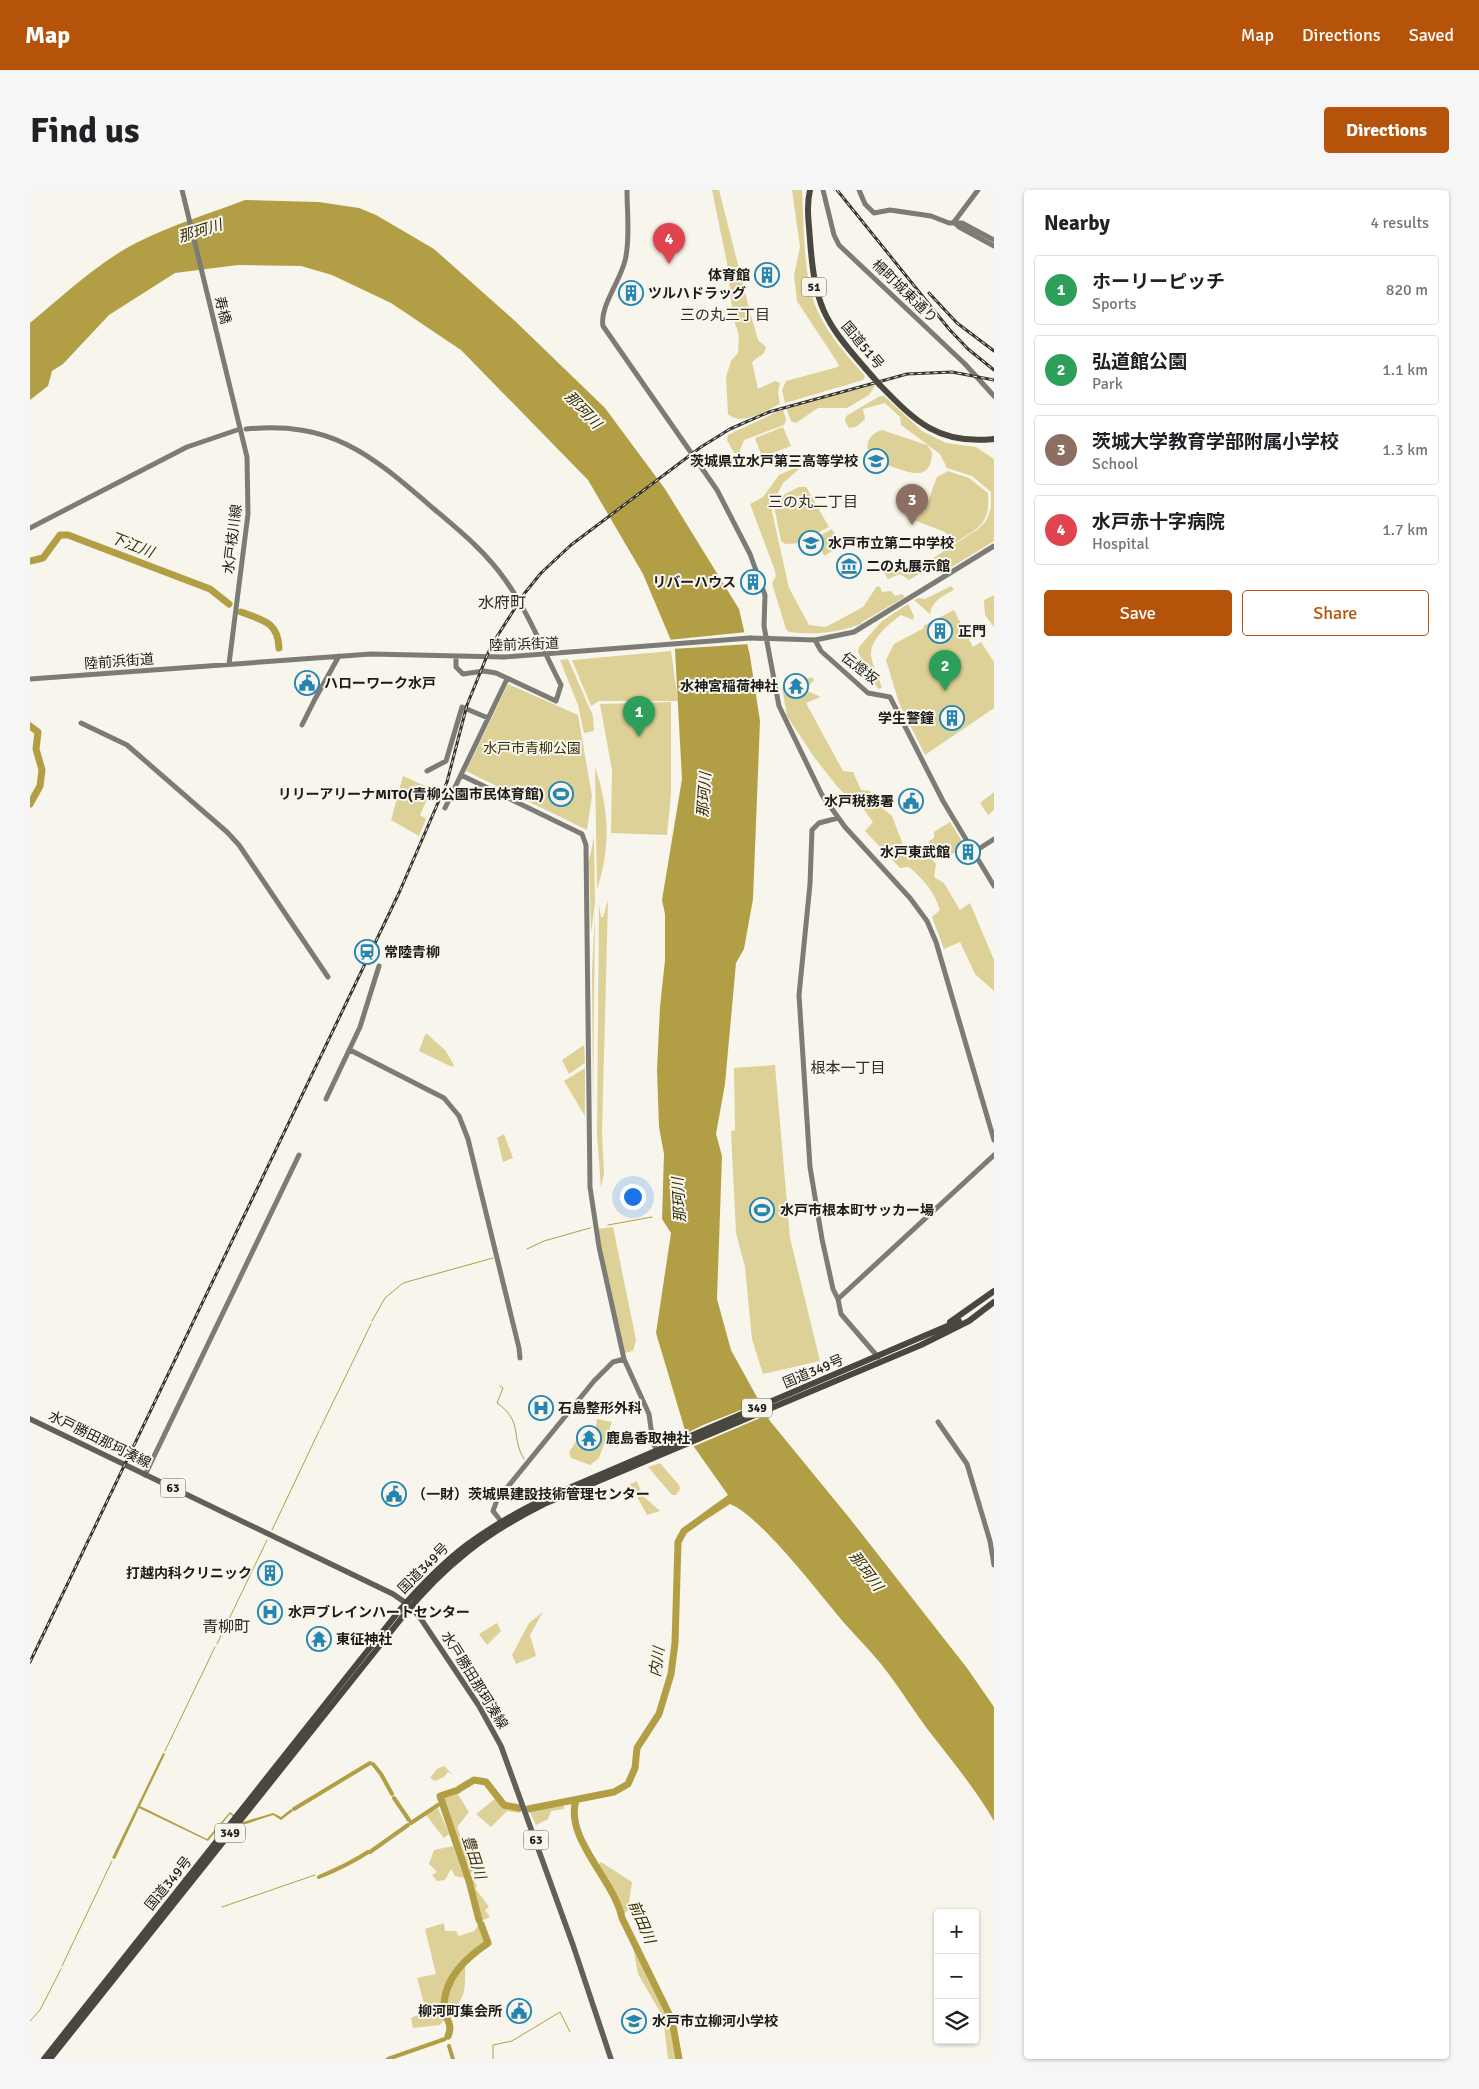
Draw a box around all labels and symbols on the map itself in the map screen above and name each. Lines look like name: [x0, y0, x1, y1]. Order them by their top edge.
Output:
water label: 那珂川: [176, 215, 226, 246]
pin: 4: [653, 223, 685, 264]
street label: 柵町城東通り: [869, 256, 941, 327]
building icon: 体育館: [754, 262, 780, 288]
place label: 体育館: [708, 267, 750, 284]
road number: 51: [802, 278, 826, 296]
building icon: ツルハドラッグ: [618, 280, 644, 306]
place label: ツルハドラッグ: [648, 285, 746, 302]
street label: 寿橋: [211, 294, 234, 326]
district label: 三の丸三丁目: [680, 306, 770, 324]
street label: 国道51号: [838, 318, 887, 373]
water label: 那珂川: [561, 388, 606, 434]
school or university icon: 茨城県立水戸第三高等学校: [863, 448, 889, 474]
place label: 茨城県立水戸第三高等学校: [690, 453, 858, 470]
pin: 3: [896, 484, 928, 525]
district label: 三の丸二丁目: [768, 493, 858, 511]
street label: 水戸枝川線: [220, 503, 245, 575]
water label: 下江川: [108, 529, 158, 562]
school or university icon: 水戸市立第二中学校: [798, 530, 824, 556]
place label: 水戸市立第二中学校: [828, 535, 954, 552]
museum icon: 二の丸展示館: [836, 553, 862, 579]
place label: 二の丸展示館: [866, 558, 950, 575]
building icon: リバーハウス: [740, 569, 766, 595]
place label: リバーハウス: [652, 574, 736, 591]
district label: 水府町: [478, 593, 526, 613]
building icon: 正門: [927, 618, 953, 644]
place label: 正門: [958, 623, 986, 640]
street label: 陸前浜街道: [489, 635, 559, 654]
street label: 伝燈坂: [838, 649, 881, 688]
pin: 2: [929, 650, 961, 691]
street label: 陸前浜街道: [84, 651, 155, 672]
public building icon: ハローワーク水戸: [294, 670, 320, 696]
temple icon: 水神宮稲荷神社: [783, 673, 809, 699]
place label: ハローワーク水戸: [324, 675, 436, 692]
place label: 水神宮稲荷神社: [680, 678, 778, 695]
pin: 1: [623, 696, 655, 737]
building icon: 学生警鐘: [939, 705, 965, 731]
place label: 学生警鐘: [878, 710, 934, 727]
park label: 水戸市青柳公園: [483, 740, 581, 757]
water label: 那珂川: [693, 770, 715, 818]
sports icon: リリーアリーナMITO(青柳公園市民体育館): [548, 781, 574, 807]
place label: リリーアリーナMITO(青柳公園市民体育館): [278, 786, 544, 803]
public building icon: 水戸税務署: [898, 788, 924, 814]
place label: 水戸税務署: [824, 793, 894, 810]
building icon: 水戸東武館: [955, 839, 981, 865]
place label: 水戸東武館: [880, 844, 950, 861]
station icon: 常陸青柳: [354, 939, 380, 965]
place label: 常陸青柳: [384, 944, 440, 961]
district label: 根本一丁目: [810, 1059, 886, 1077]
water label: 那珂川: [669, 1175, 689, 1223]
your location: [620, 1184, 646, 1210]
sports icon: 水戸市根本町サッカー場: [749, 1197, 775, 1223]
place label: 水戸市根本町サッカー場: [780, 1202, 934, 1219]
street label: 国道349号: [780, 1351, 846, 1392]
hospital icon: 石島整形外科: [528, 1395, 554, 1421]
road number: 349: [742, 1398, 772, 1418]
place label: 石島整形外科: [558, 1400, 642, 1417]
street label: 水戸勝田那珂湊線: [46, 1407, 154, 1472]
temple icon: 鹿島香取神社: [576, 1425, 602, 1451]
place label: 鹿島香取神社: [606, 1430, 690, 1447]
road number: 63: [160, 1479, 186, 1498]
public building icon: （一財）茨城県建設技術管理センター: [381, 1481, 407, 1507]
place label: （一財）茨城県建設技術管理センター: [412, 1486, 650, 1503]
street label: 国道349号: [394, 1539, 452, 1597]
water label: 那珂川: [845, 1548, 888, 1596]
building icon: 打越内科クリニック: [257, 1560, 283, 1586]
place label: 打越内科クリニック: [126, 1565, 252, 1582]
hospital icon: 水戸ブレインハートセンター: [257, 1599, 283, 1625]
place label: 水戸ブレインハートセンター: [288, 1604, 470, 1621]
district label: 青柳町: [202, 1617, 250, 1637]
temple icon: 東征神社: [306, 1626, 332, 1652]
street label: 水戸勝田那珂湊線: [438, 1628, 511, 1732]
place label: 東征神社: [336, 1631, 392, 1648]
water label: 内川: [646, 1644, 668, 1678]
road number: 349: [215, 1824, 245, 1842]
road number: 63: [524, 1830, 548, 1850]
water label: 豊田川: [458, 1833, 490, 1883]
street label: 国道349号: [141, 1853, 195, 1914]
water label: 前田川: [625, 1898, 660, 1948]
public building icon: 柳河町集会所: [506, 1998, 532, 2024]
place label: 柳河町集会所: [418, 2003, 502, 2020]
school or university icon: 水戸市立柳河小学校: [621, 2008, 647, 2034]
place label: 水戸市立柳河小学校: [652, 2013, 778, 2030]

